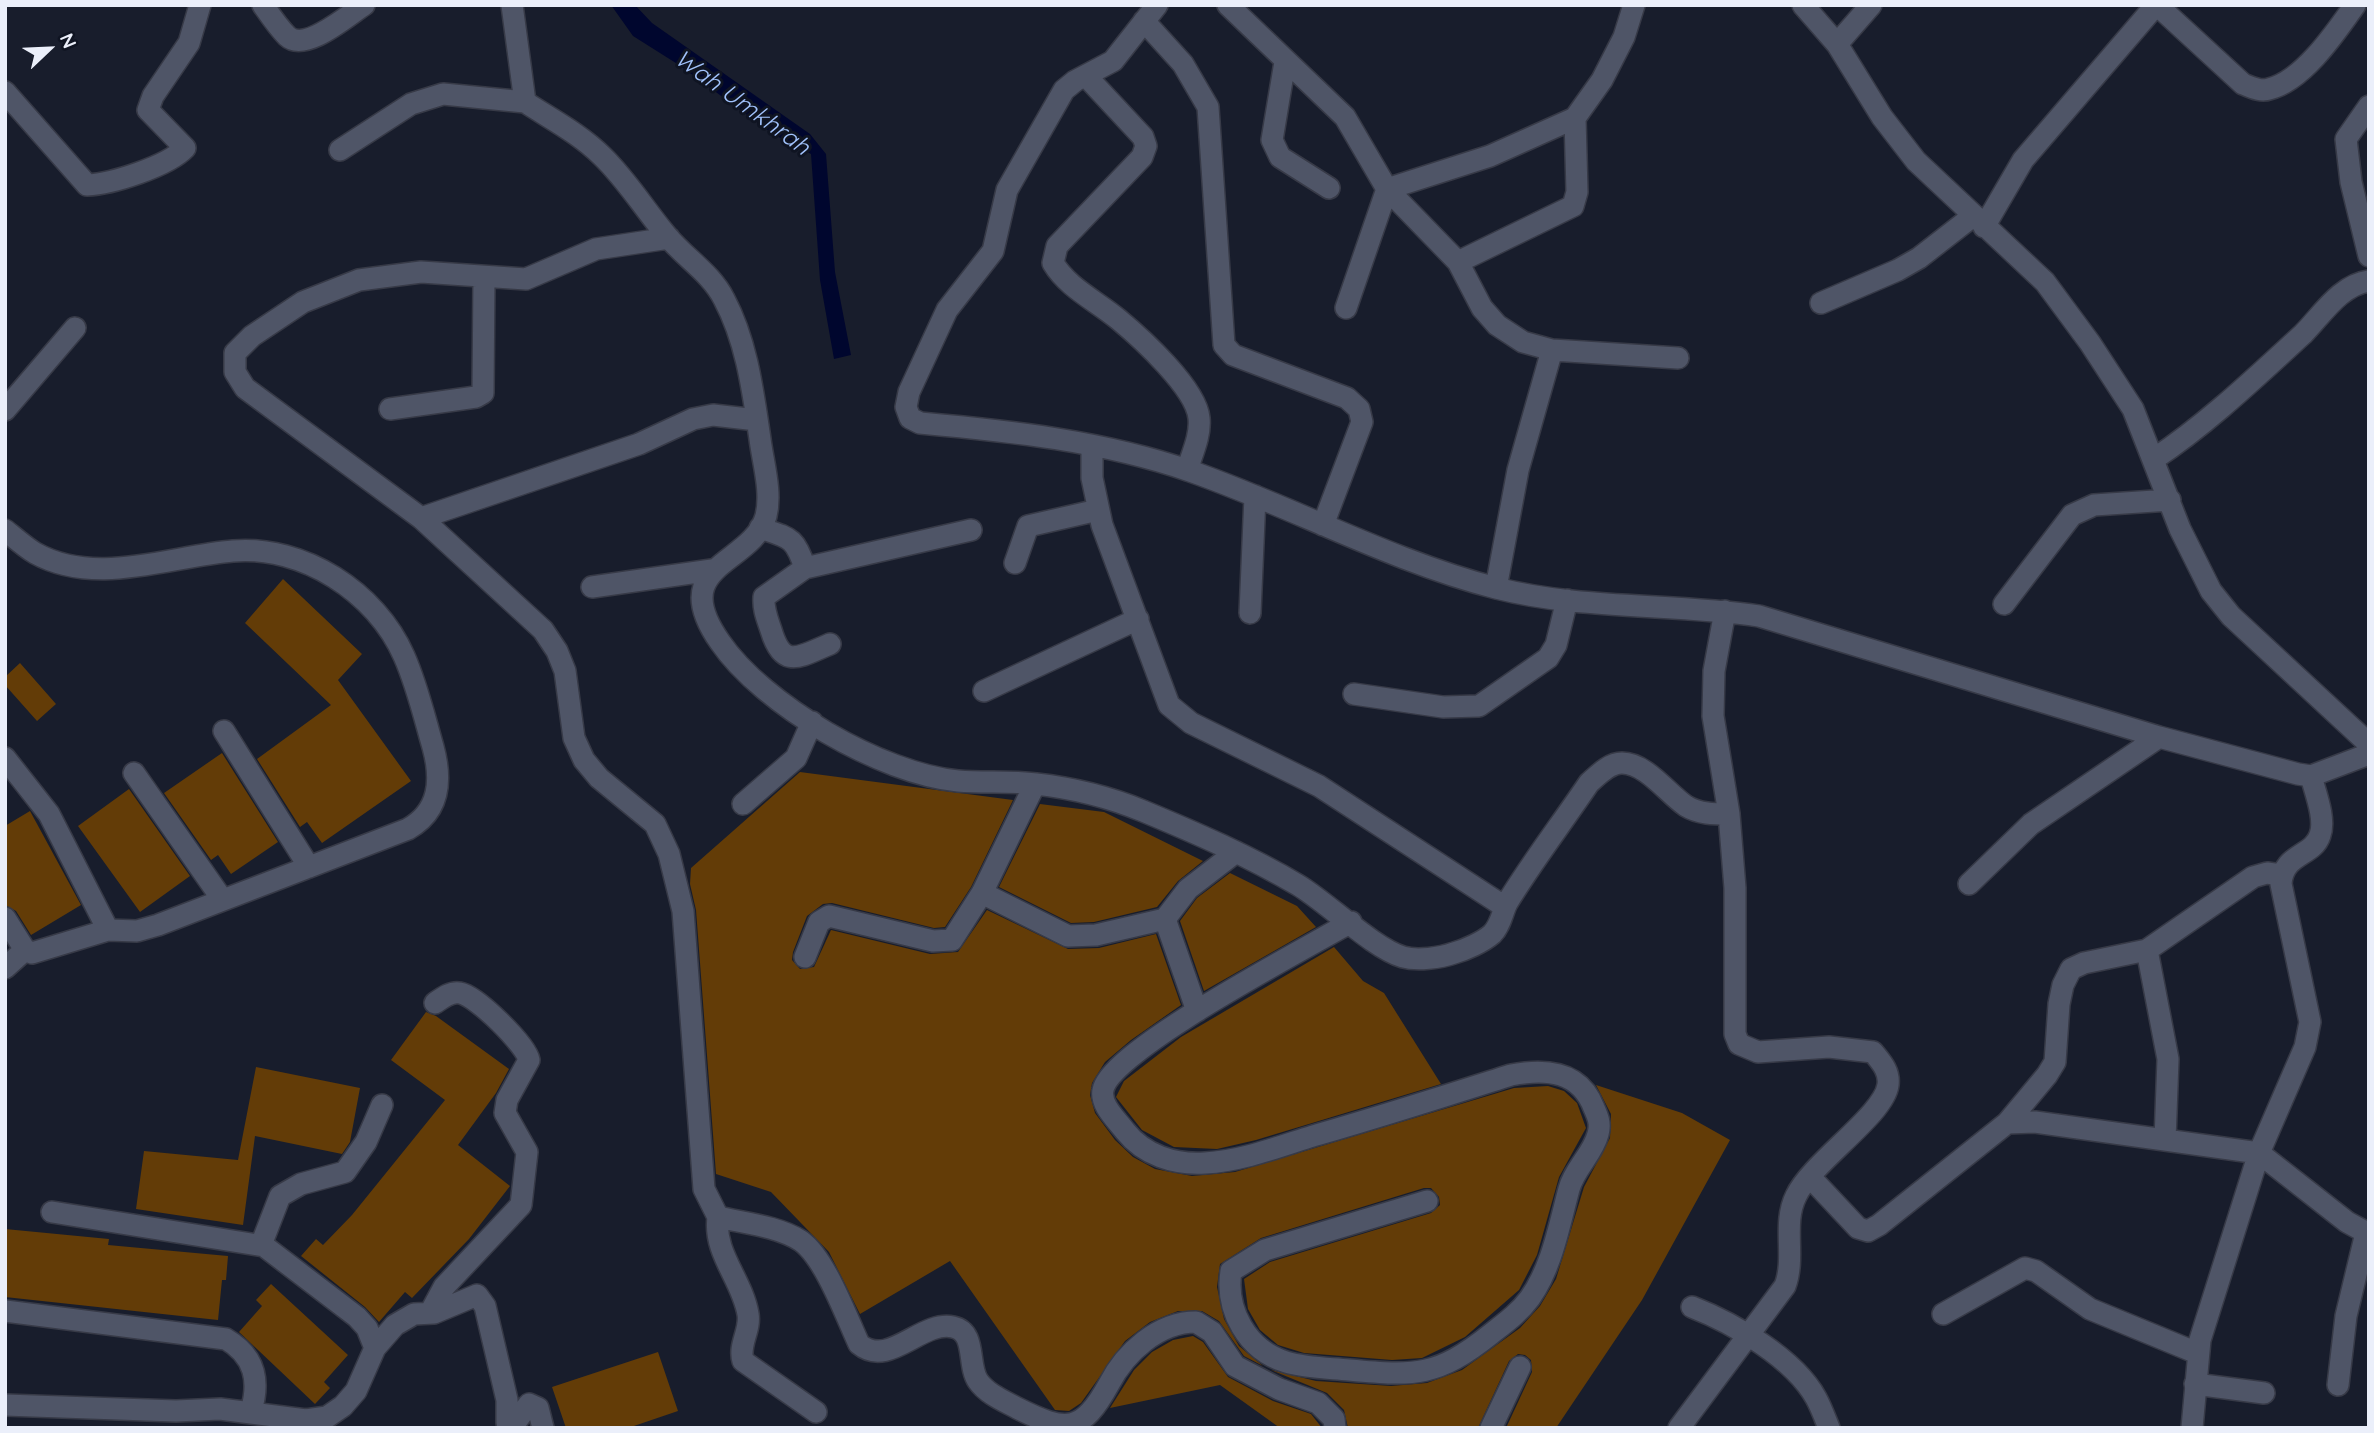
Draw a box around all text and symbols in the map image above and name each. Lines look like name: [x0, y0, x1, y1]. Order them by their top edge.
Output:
north arrow: [14, 14, 84, 84]
text: N: [55, 30, 82, 52]
water label: Wah Umkhrah: [669, 44, 815, 162]

